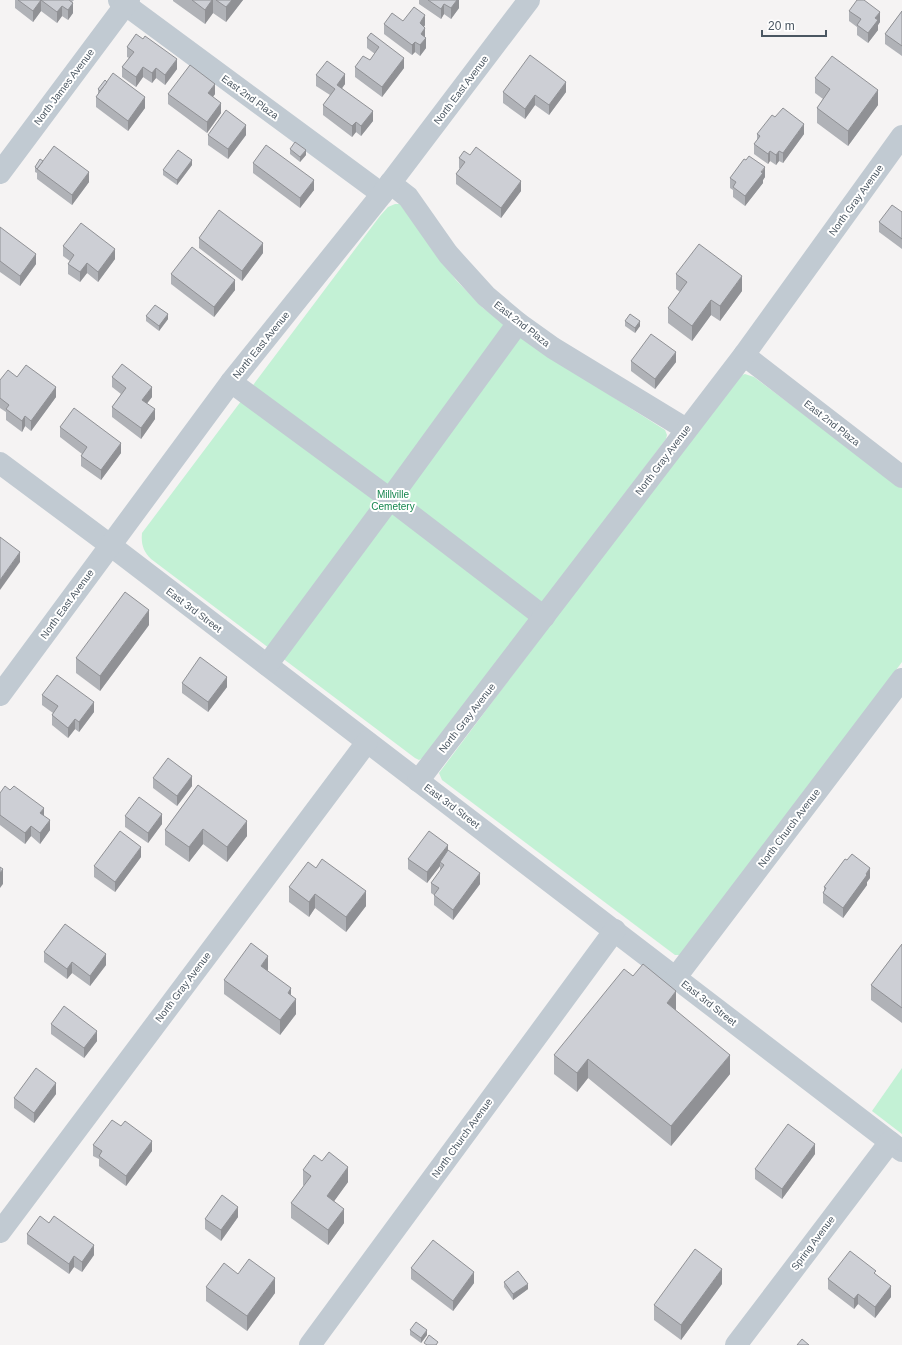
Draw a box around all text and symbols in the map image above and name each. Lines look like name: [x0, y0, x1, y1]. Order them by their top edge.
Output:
scale bar: [762, 12, 826, 38]
text: 20 m: [768, 19, 795, 33]
street label: North James Avenue: [32, 46, 97, 127]
street label: North East Avenue: [432, 53, 491, 127]
street label: East 2nd Plaza: [220, 73, 281, 121]
street label: North Gray Avenue: [827, 162, 886, 238]
street label: East 2nd Plaza: [492, 299, 552, 349]
street label: North East Avenue: [231, 309, 292, 381]
street label: East 2nd Plaza: [802, 398, 862, 448]
street label: North Gray Avenue: [633, 422, 693, 497]
park label: Millville Cemetery: [371, 489, 415, 512]
street label: North East Avenue: [38, 567, 96, 641]
street label: East 3rd Street: [164, 586, 224, 635]
street label: North Gray Avenue: [437, 681, 498, 755]
street label: East 3rd Street: [422, 782, 482, 831]
street label: North Church Avenue: [756, 786, 822, 869]
street label: North Gray Avenue: [153, 949, 213, 1024]
street label: East 3rd Street: [679, 978, 739, 1028]
street label: North Church Avenue: [430, 1096, 495, 1180]
street label: Spring Avenue: [789, 1213, 837, 1272]

